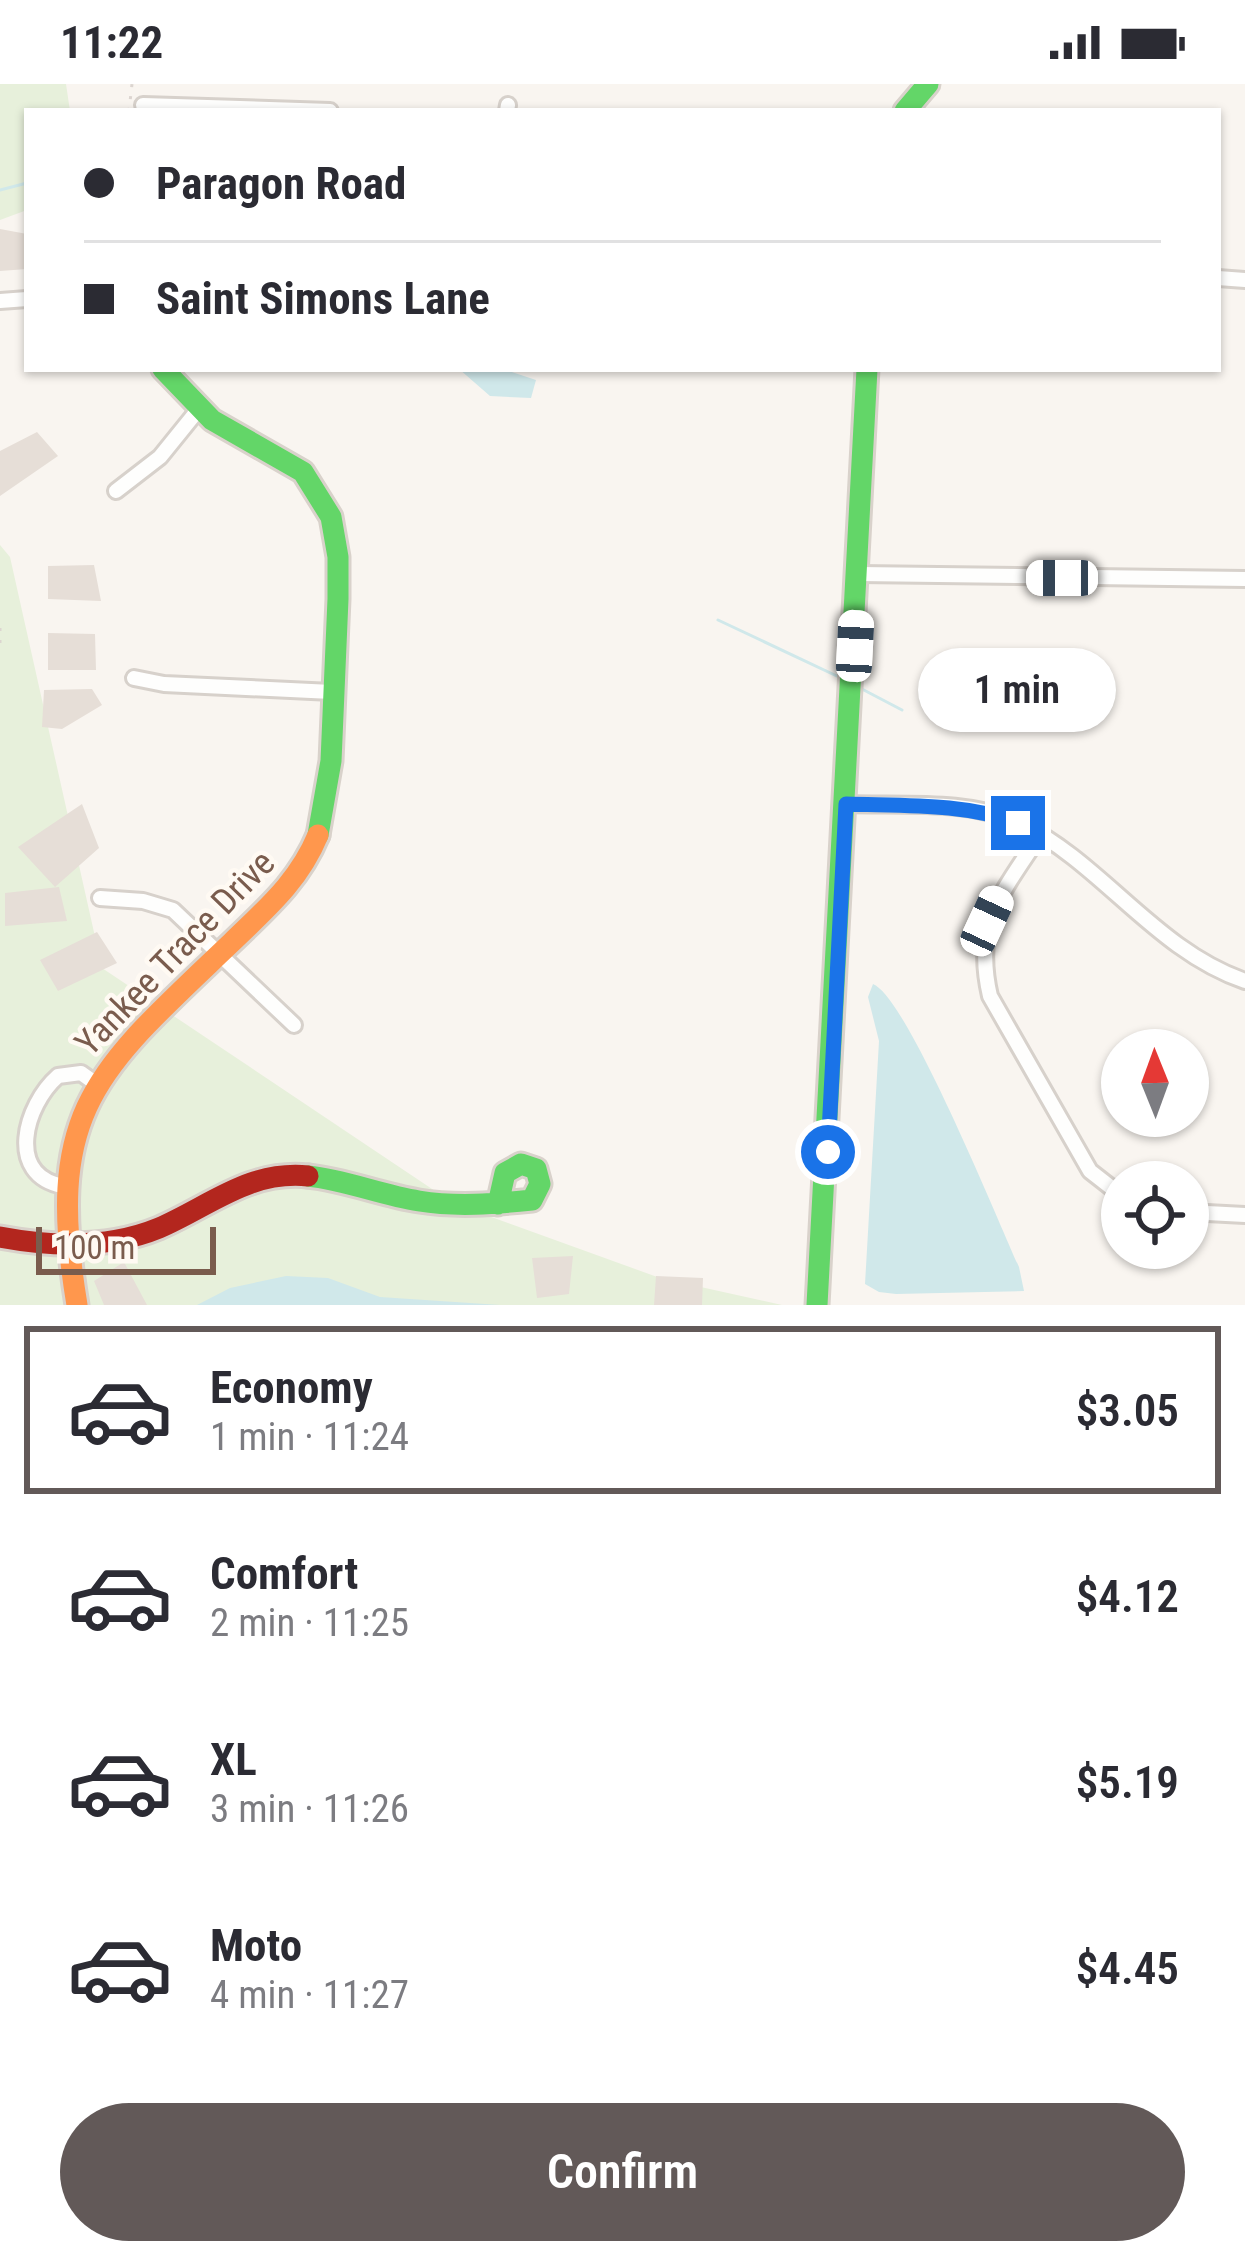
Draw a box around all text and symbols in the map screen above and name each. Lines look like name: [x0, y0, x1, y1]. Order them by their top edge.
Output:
text: 11:22: [60, 16, 163, 69]
text: Paragon Road: [156, 157, 406, 210]
text: Saint Simons Lane: [156, 272, 490, 325]
car: [1026, 560, 1098, 596]
car: [835, 609, 875, 683]
callout: 1 min: [919, 649, 1117, 733]
text: 1 min: [974, 667, 1060, 713]
route end: [991, 796, 1045, 850]
street label: Yankee Trace Drive: [67, 842, 283, 1064]
car: [955, 881, 1019, 961]
north arrow: [1101, 1029, 1209, 1137]
map controls: [1101, 1029, 1209, 1269]
route start: [801, 1125, 855, 1179]
button: locate: [1101, 1161, 1209, 1269]
scale bar: [36, 1221, 216, 1274]
text: 100 m: [54, 1228, 135, 1267]
icon: car: [66, 1356, 174, 1464]
text: Economy: [210, 1361, 373, 1414]
text: $3.05: [1076, 1384, 1179, 1437]
text: 1 min · 11:24: [210, 1414, 409, 1460]
icon: car: [66, 1542, 174, 1650]
text: Comfort: [210, 1547, 358, 1600]
text: $4.12: [1076, 1570, 1179, 1623]
text: 2 min · 11:25: [210, 1600, 409, 1646]
icon: car: [66, 1728, 174, 1836]
text: XL: [210, 1733, 257, 1786]
text: $5.19: [1076, 1756, 1179, 1809]
text: 3 min · 11:26: [210, 1786, 409, 1832]
icon: car: [66, 1914, 174, 2022]
text: Moto: [210, 1919, 302, 1972]
text: $4.45: [1076, 1942, 1179, 1995]
text: 4 min · 11:27: [210, 1972, 409, 2018]
button: Confirm: [60, 2103, 1185, 2241]

